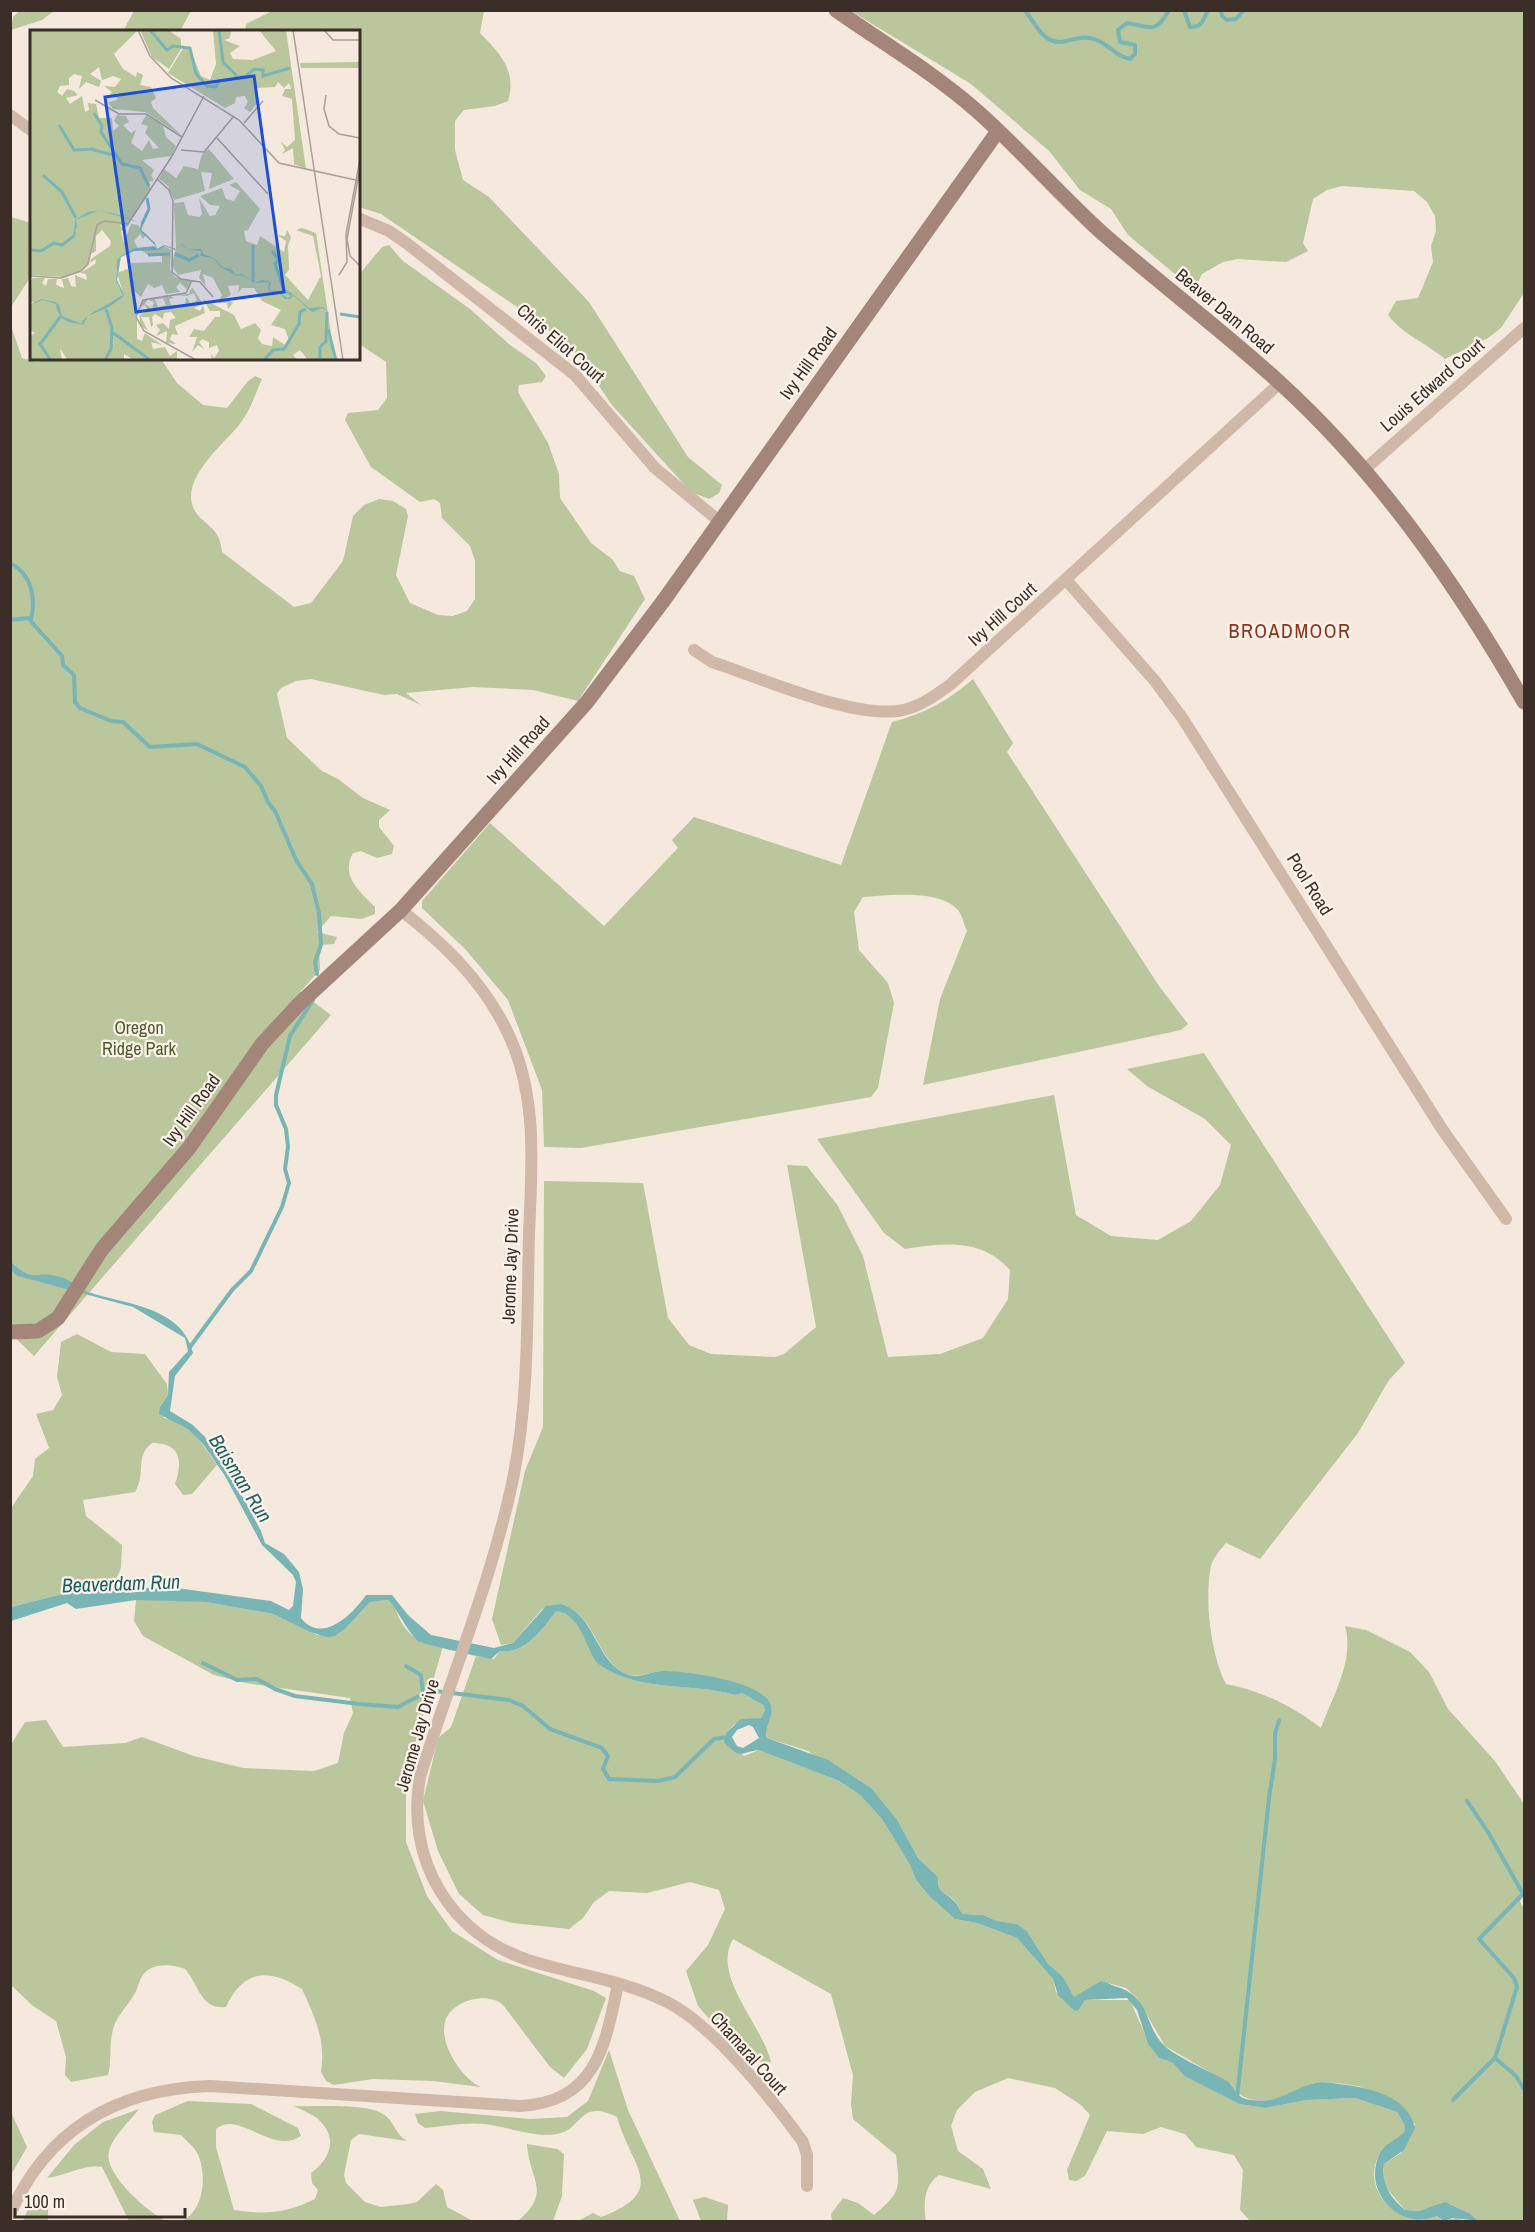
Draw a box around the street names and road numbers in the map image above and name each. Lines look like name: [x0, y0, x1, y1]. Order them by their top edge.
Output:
street label: Beaver Dam Road: [1170, 262, 1280, 360]
street label: Chris Eliot Court: [512, 298, 610, 388]
street label: Ivy Hill Road: [773, 322, 843, 404]
street label: Louis Edward Court: [1375, 333, 1489, 437]
street label: Ivy Hill Court: [962, 576, 1042, 652]
street label: Ivy Hill Road: [481, 711, 555, 789]
street label: Pool Road: [1281, 848, 1339, 920]
street label: Ivy Hill Road: [156, 1069, 226, 1151]
street label: Jerome Jay Drive: [495, 1208, 525, 1324]
street label: Jerome Jay Drive: [389, 1676, 445, 1794]
street label: Chamaral Court: [705, 2006, 793, 2100]

